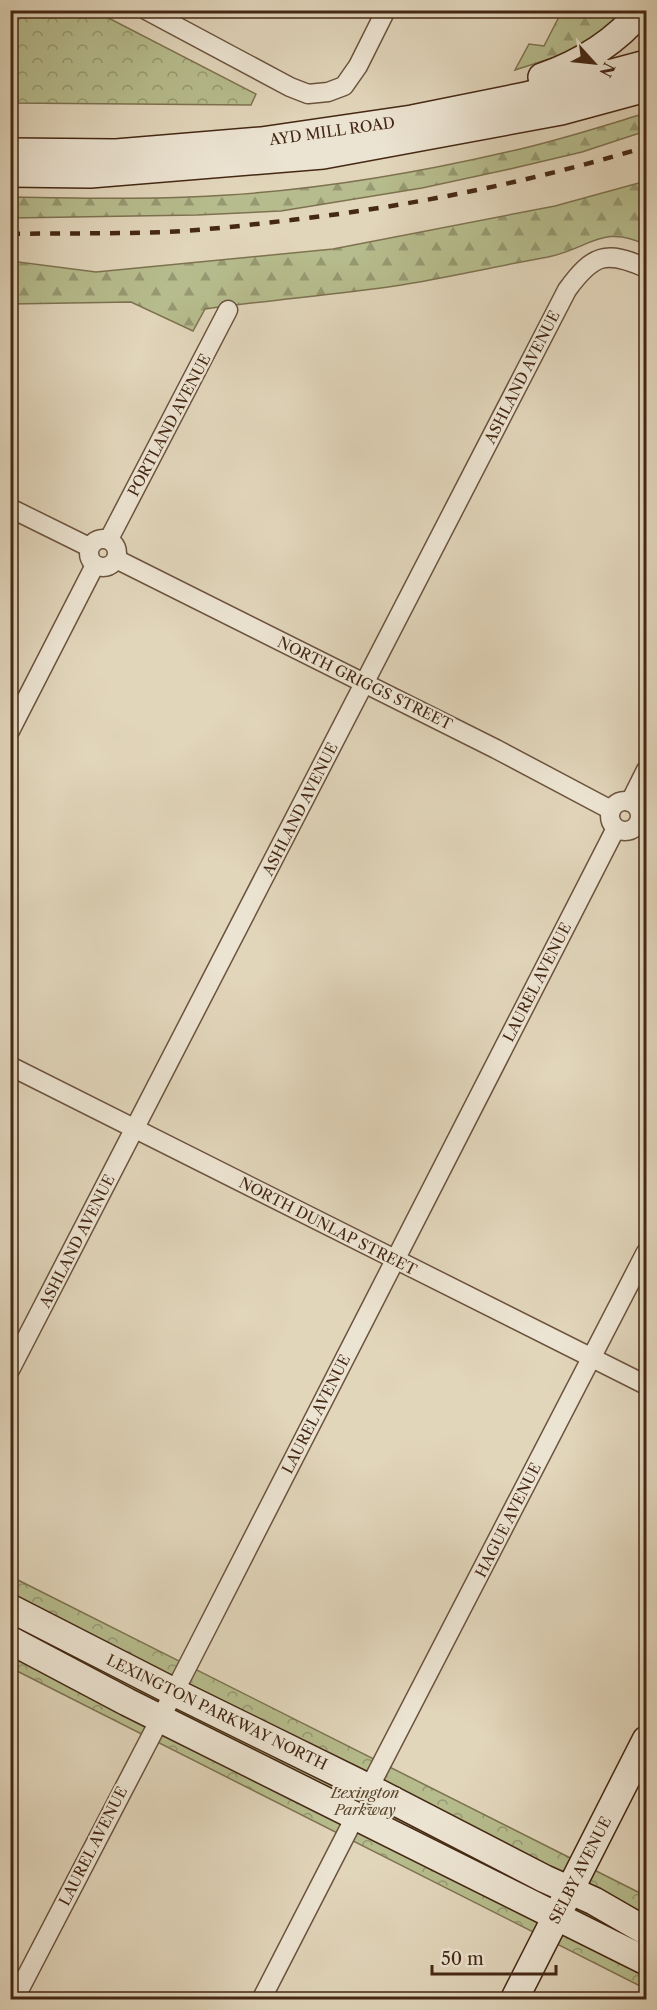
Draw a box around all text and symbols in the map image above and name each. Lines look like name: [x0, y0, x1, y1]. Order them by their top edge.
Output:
north arrow: [564, 33, 624, 93]
text: N: [595, 59, 619, 81]
street label: AYD MILL ROAD: [267, 113, 396, 149]
street label: ASHLAND AVENUE: [480, 307, 564, 448]
street label: PORTLAND AVENUE: [123, 351, 215, 499]
street label: NORTH GRIGGS STREET: [274, 632, 456, 734]
street label: ASHLAND AVENUE: [258, 739, 342, 880]
street label: LAUREL AVENUE: [499, 919, 575, 1045]
street label: ASHLAND AVENUE: [35, 1171, 119, 1312]
street label: NORTH DUNLAP STREET: [236, 1173, 421, 1280]
street label: LAUREL AVENUE: [278, 1351, 354, 1477]
street label: HAGUE AVENUE: [471, 1459, 545, 1581]
street label: LEXINGTON PARKWAY NORTH: [103, 1650, 331, 1774]
street label: LAUREL AVENUE: [55, 1783, 131, 1909]
park label: Lexington Parkway: [330, 1783, 399, 1819]
street label: SELBY AVENUE: [545, 1813, 615, 1927]
scale bar: [432, 1938, 556, 1976]
text: 50 m: [441, 1948, 484, 1970]

